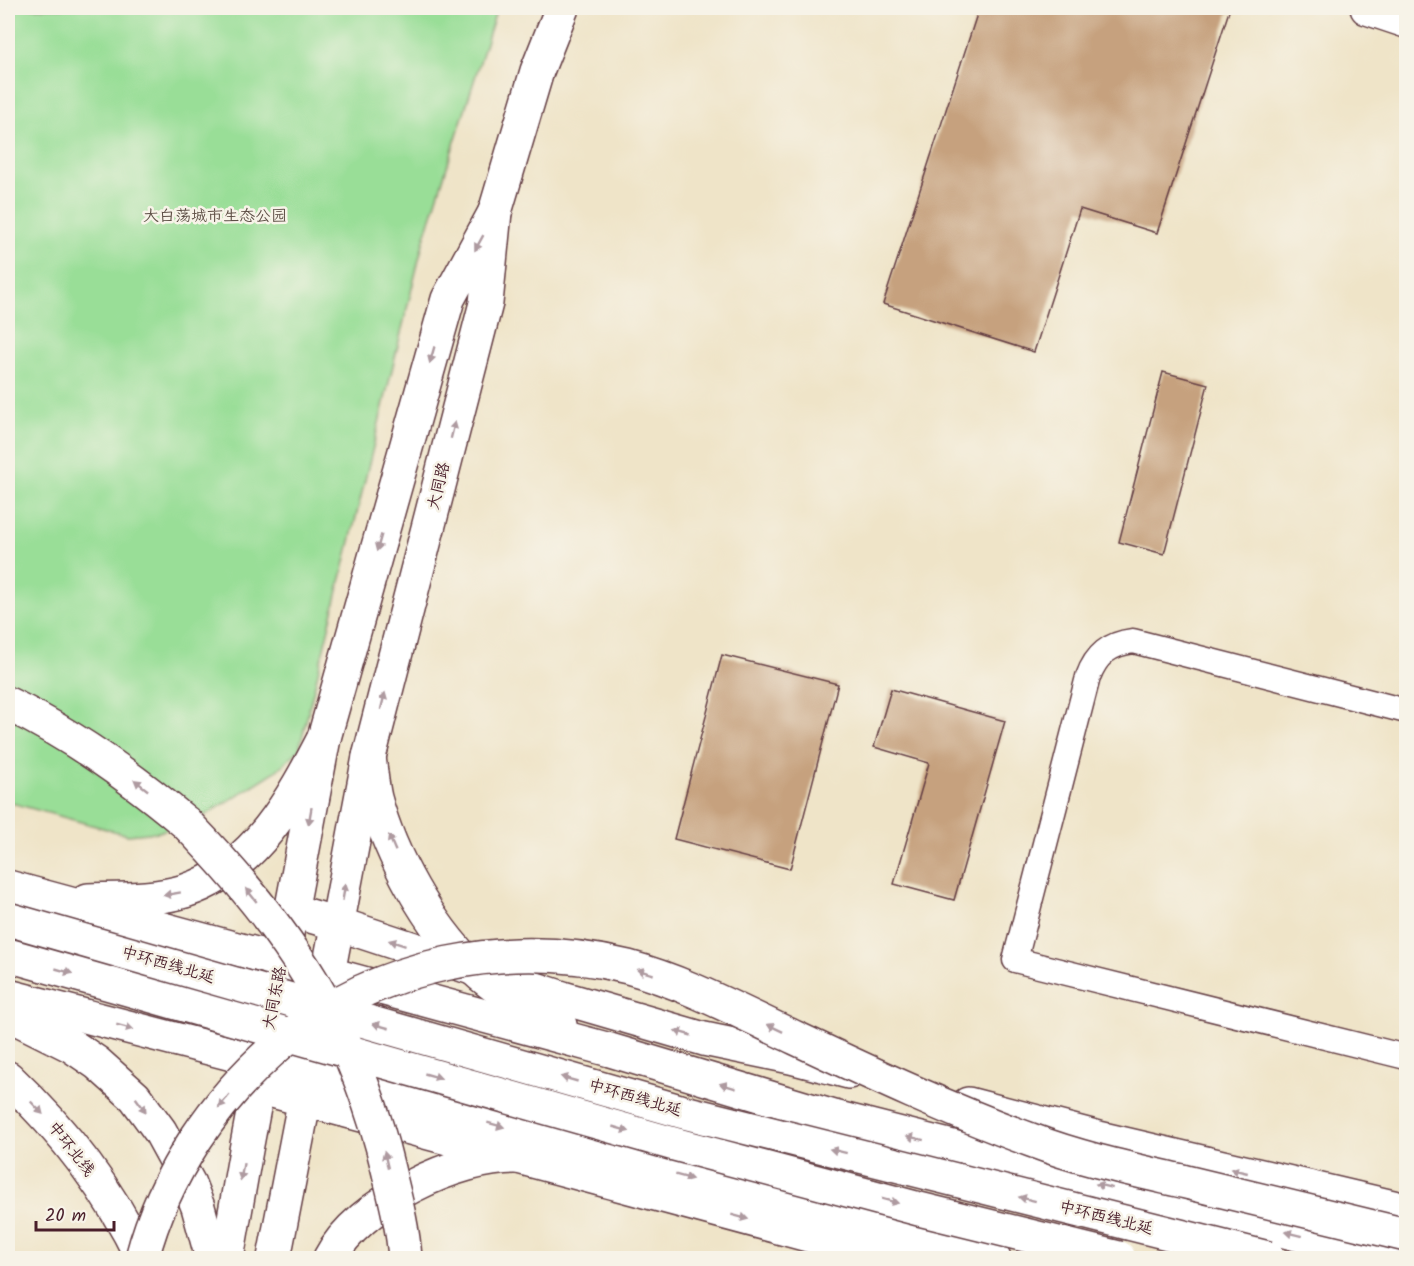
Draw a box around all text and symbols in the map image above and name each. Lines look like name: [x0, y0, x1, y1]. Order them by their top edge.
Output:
park label: 大白荡城市生态公园: [143, 204, 287, 229]
one-way arrow: [474, 234, 484, 251]
one-way arrow: [427, 346, 436, 364]
one-way arrow: [449, 421, 458, 439]
street label: 大同路: [421, 460, 457, 512]
one-way arrow: [374, 534, 383, 552]
one-way arrow: [379, 691, 389, 710]
one-way arrow: [133, 779, 149, 792]
one-way arrow: [305, 807, 314, 826]
one-way arrow: [387, 834, 396, 851]
one-way arrow: [340, 882, 349, 901]
one-way arrow: [245, 887, 258, 903]
one-way arrow: [162, 889, 181, 898]
one-way arrow: [388, 938, 406, 947]
street label: 中环西线北延: [118, 940, 218, 990]
street label: 大同东路: [257, 964, 293, 1032]
one-way arrow: [55, 967, 73, 976]
one-way arrow: [636, 967, 654, 977]
one-way arrow: [372, 1021, 390, 1030]
one-way arrow: [116, 1022, 134, 1032]
one-way arrow: [766, 1023, 783, 1032]
one-way arrow: [674, 1028, 692, 1037]
one-way arrow: [424, 1072, 442, 1081]
street label: 中环西线北延: [585, 1073, 685, 1123]
one-way arrow: [560, 1074, 578, 1083]
one-way arrow: [719, 1081, 737, 1090]
one-way arrow: [218, 1093, 231, 1108]
one-way arrow: [135, 1096, 147, 1112]
one-way arrow: [30, 1100, 44, 1114]
street label: 中环北线: [41, 1116, 101, 1182]
one-way arrow: [487, 1121, 505, 1130]
one-way arrow: [612, 1125, 630, 1134]
one-way arrow: [906, 1133, 924, 1142]
one-way arrow: [829, 1146, 847, 1156]
one-way arrow: [381, 1150, 390, 1169]
one-way arrow: [237, 1163, 246, 1182]
one-way arrow: [1230, 1165, 1248, 1175]
one-way arrow: [675, 1173, 693, 1182]
one-way arrow: [1095, 1181, 1113, 1190]
one-way arrow: [1018, 1193, 1037, 1203]
scale bar: [36, 1194, 114, 1232]
street label: 中环西线北延: [1056, 1194, 1156, 1242]
one-way arrow: [881, 1197, 899, 1207]
text: 20 m: [45, 1202, 86, 1231]
one-way arrow: [731, 1213, 749, 1222]
one-way arrow: [1284, 1228, 1303, 1238]

